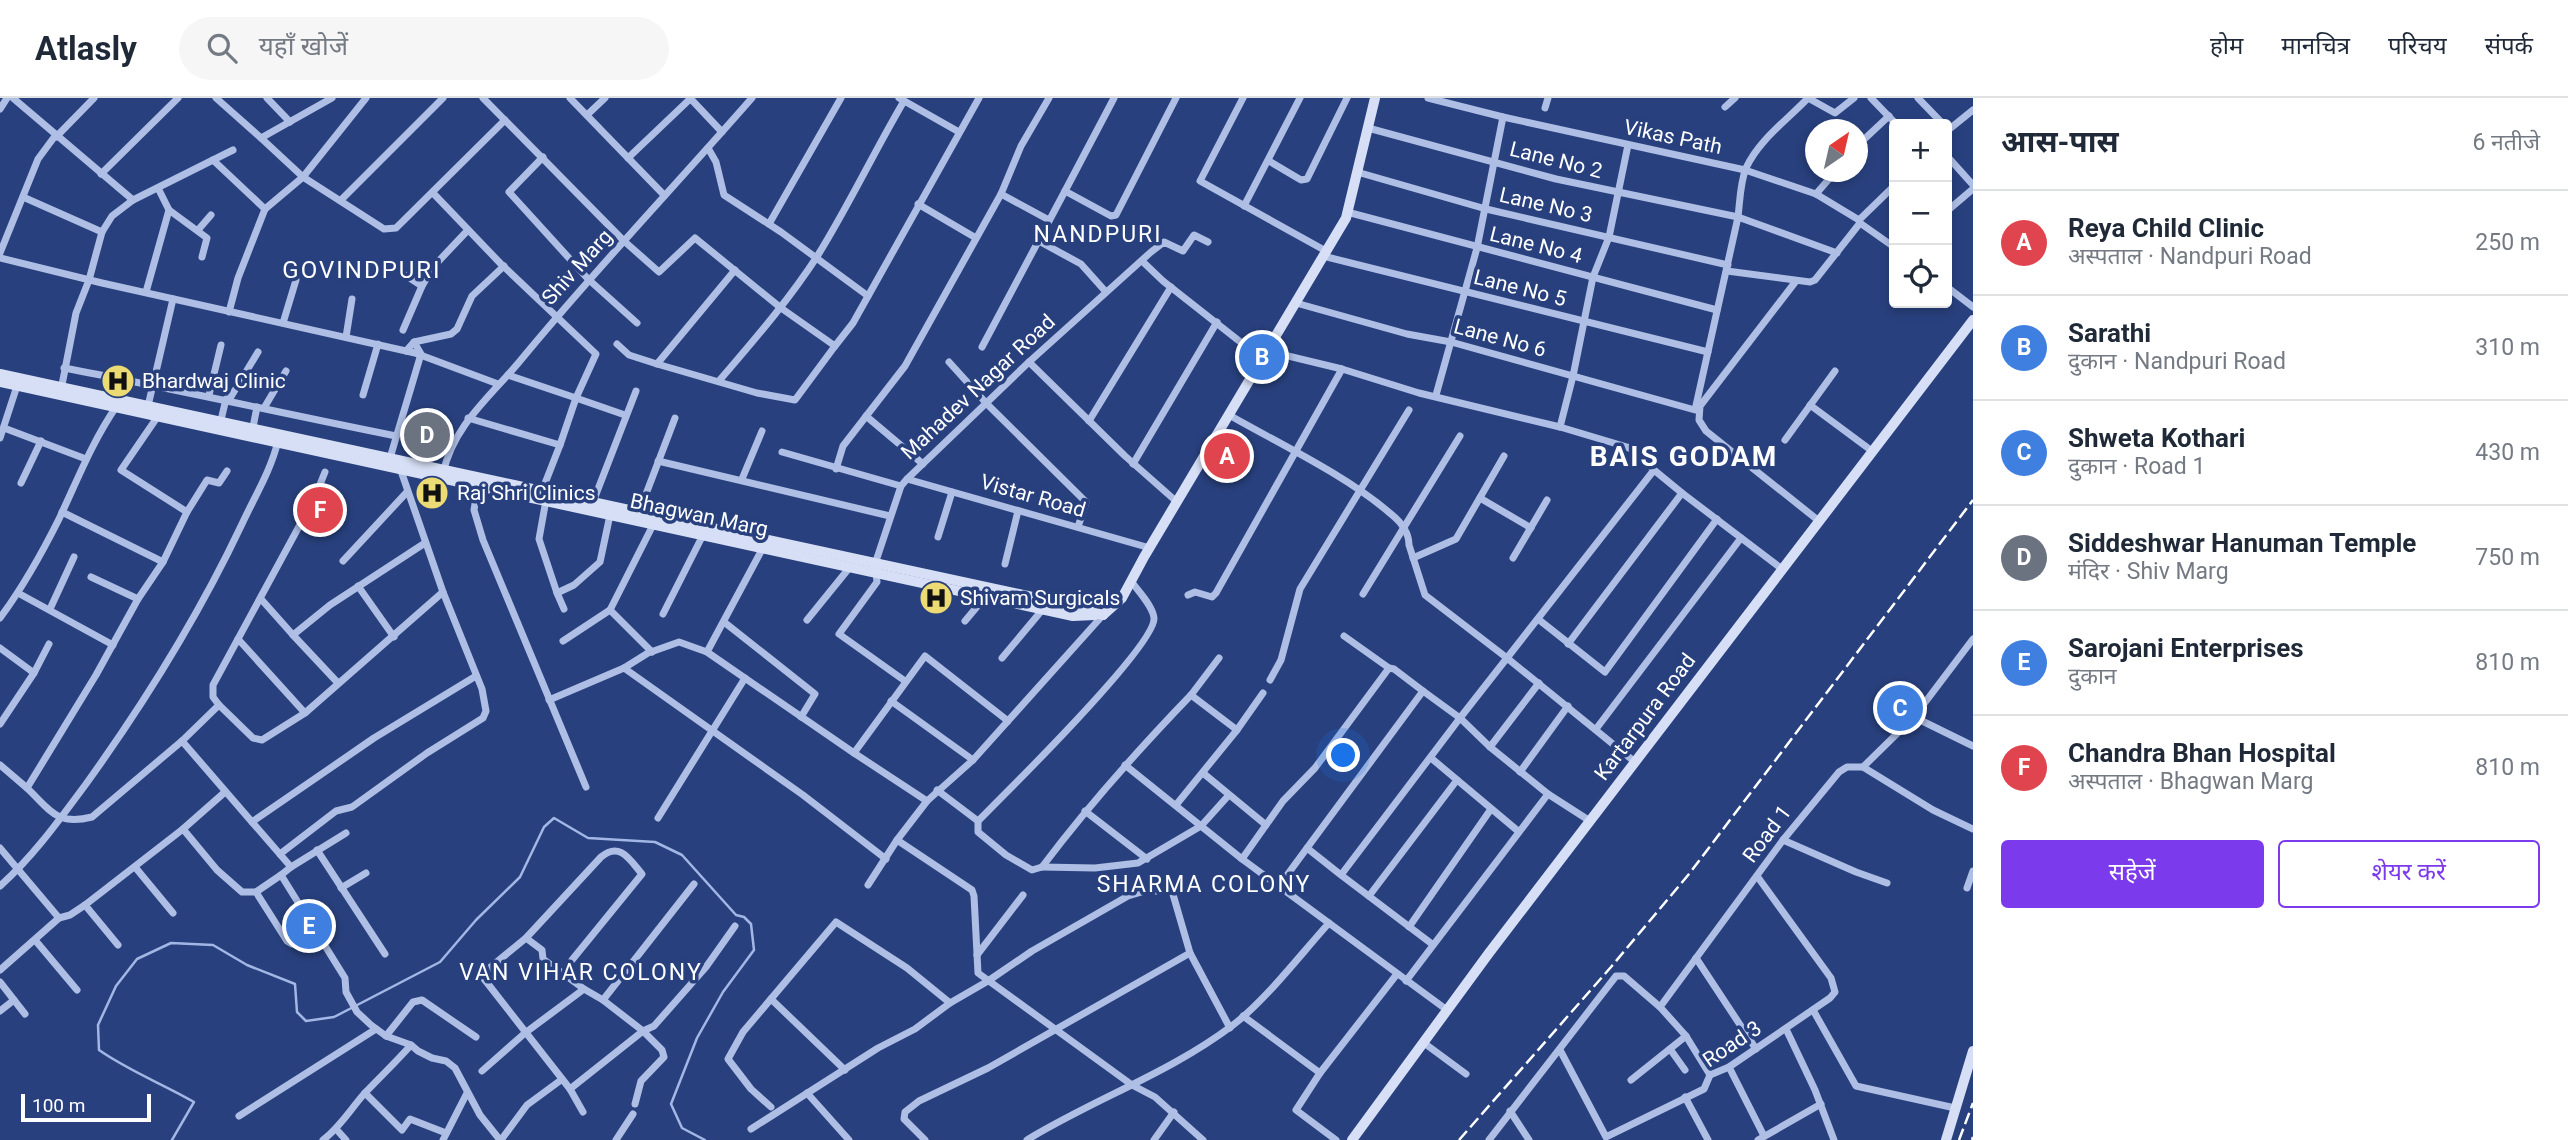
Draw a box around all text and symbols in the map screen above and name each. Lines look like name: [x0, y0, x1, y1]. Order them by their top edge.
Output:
search box: [179, 17, 669, 80]
text: Atlasly: [35, 29, 137, 68]
icon: search: [203, 29, 241, 67]
text: यहाँ खोजें: [259, 31, 348, 61]
text: होम: [2210, 32, 2243, 60]
text: मानचित्र: [2281, 32, 2350, 60]
text: परिचय: [2388, 32, 2447, 60]
text: संपर्क: [2485, 32, 2533, 60]
street label: Vikas Path: [1622, 115, 1724, 159]
north arrow: [1805, 119, 1868, 182]
map controls: [1889, 119, 1952, 308]
button: +: [1889, 119, 1952, 182]
text: आस-पास: [2001, 124, 2119, 159]
text: 6 नतीजे: [2472, 129, 2540, 156]
street label: Lane No 2: [1507, 137, 1605, 183]
button: −: [1889, 182, 1952, 245]
street label: Lane No 3: [1497, 183, 1595, 227]
text: Reya Child Clinic: [2068, 213, 2264, 243]
district label: NANDPURI: [1034, 221, 1162, 248]
street label: Lane No 4: [1487, 222, 1585, 268]
street label: Shiv Marg: [537, 224, 617, 310]
text: A: [2016, 229, 2032, 256]
text: 250 m: [2475, 229, 2540, 256]
text: अस्पताल · Nandpuri Road: [2068, 243, 2312, 270]
button: locate: [1889, 245, 1952, 308]
district label: GOVINDPURI: [282, 256, 442, 284]
street label: Lane No 5: [1471, 265, 1569, 311]
street label: Mahadev Nagar Road: [896, 310, 1060, 464]
street label: Lane No 6: [1451, 314, 1549, 362]
text: Sarathi: [2068, 318, 2151, 348]
pin: B: [1239, 331, 1285, 383]
text: B: [2017, 334, 2031, 361]
text: 310 m: [2475, 334, 2540, 361]
text: दुकान · Nandpuri Road: [2068, 348, 2286, 375]
hospital icon: Bhardwaj Clinic: [99, 362, 137, 400]
place label: Bhardwaj Clinic: [142, 369, 286, 393]
pin: D: [404, 409, 450, 461]
text: Shweta Kothari: [2068, 423, 2245, 453]
pin: A: [1204, 430, 1250, 482]
text: C: [2016, 439, 2032, 466]
text: 430 m: [2475, 439, 2540, 466]
district label: BAIS GODAM: [1590, 440, 1778, 473]
text: दुकान · Road 1: [2068, 453, 2205, 480]
street label: Vistar Road: [978, 470, 1088, 522]
hospital icon: Raj Shri Clinics: [413, 474, 451, 512]
place label: Raj Shri Clinics: [457, 481, 595, 505]
pin: F: [297, 484, 343, 536]
street label: Bhagwan Marg: [628, 489, 770, 541]
text: Siddeshwar Hanuman Temple: [2068, 528, 2416, 558]
text: D: [2017, 544, 2031, 571]
text: 750 m: [2475, 544, 2540, 571]
text: मंदिर · Shiv Marg: [2068, 558, 2229, 585]
hospital icon: Shivam Surgicals: [917, 579, 955, 617]
place label: Shivam Surgicals: [960, 586, 1120, 610]
text: Sarojani Enterprises: [2068, 633, 2304, 663]
street label: Kartarpura Road: [1590, 649, 1700, 785]
text: E: [2018, 649, 2030, 676]
text: 810 m: [2475, 649, 2540, 676]
text: दुकान: [2068, 663, 2117, 690]
pin: C: [1877, 682, 1923, 734]
your location: [1326, 738, 1360, 772]
text: Chandra Bhan Hospital: [2068, 738, 2336, 768]
text: F: [2018, 754, 2030, 781]
text: 810 m: [2475, 754, 2540, 781]
text: अस्पताल · Bhagwan Marg: [2068, 768, 2313, 795]
street label: Road 1: [1738, 801, 1796, 867]
button: सहेजें: [2001, 840, 2264, 908]
button: शेयर करें: [2278, 840, 2540, 908]
district label: SHARMA COLONY: [1097, 871, 1311, 898]
pin: E: [286, 900, 332, 952]
district label: VAN VIHAR COLONY: [459, 959, 703, 986]
street label: Road 3: [1698, 1016, 1766, 1072]
scale bar: [21, 1091, 150, 1123]
text: 100 m: [32, 1094, 85, 1117]

